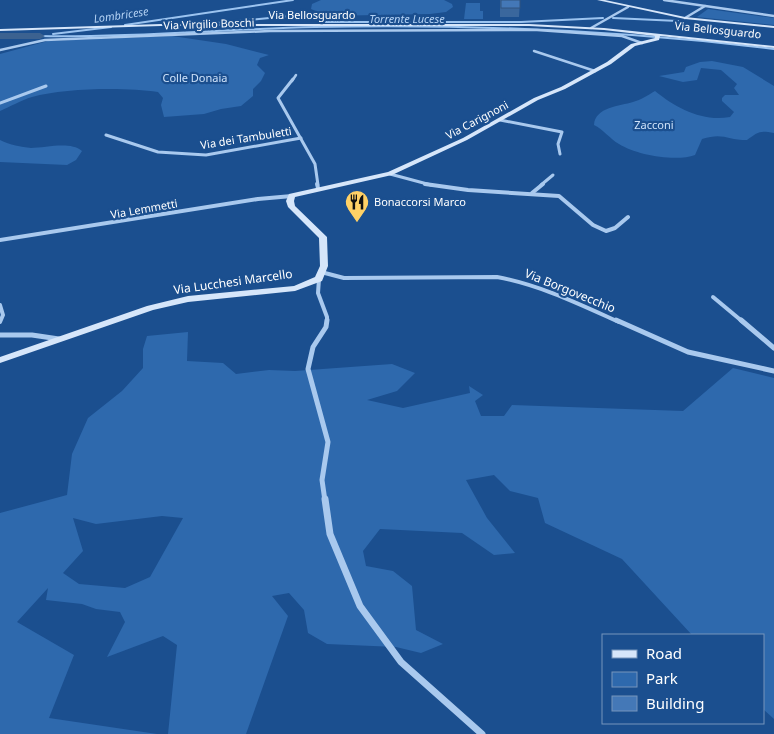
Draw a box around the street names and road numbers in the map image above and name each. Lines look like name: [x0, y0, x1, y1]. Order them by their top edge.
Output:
street label: Via Bellosguardo: [269, 7, 356, 22]
street label: Via Virgilio Boschi: [163, 14, 255, 33]
street label: Via Bellosguardo: [674, 18, 762, 42]
street label: Via Carignoni: [443, 97, 511, 142]
street label: Via dei Tambuletti: [199, 123, 293, 152]
street label: Via Lemmetti: [109, 195, 179, 222]
street label: Via Lucchesi Marcello: [172, 265, 293, 298]
street label: Via Borgovecchio: [522, 265, 618, 317]

